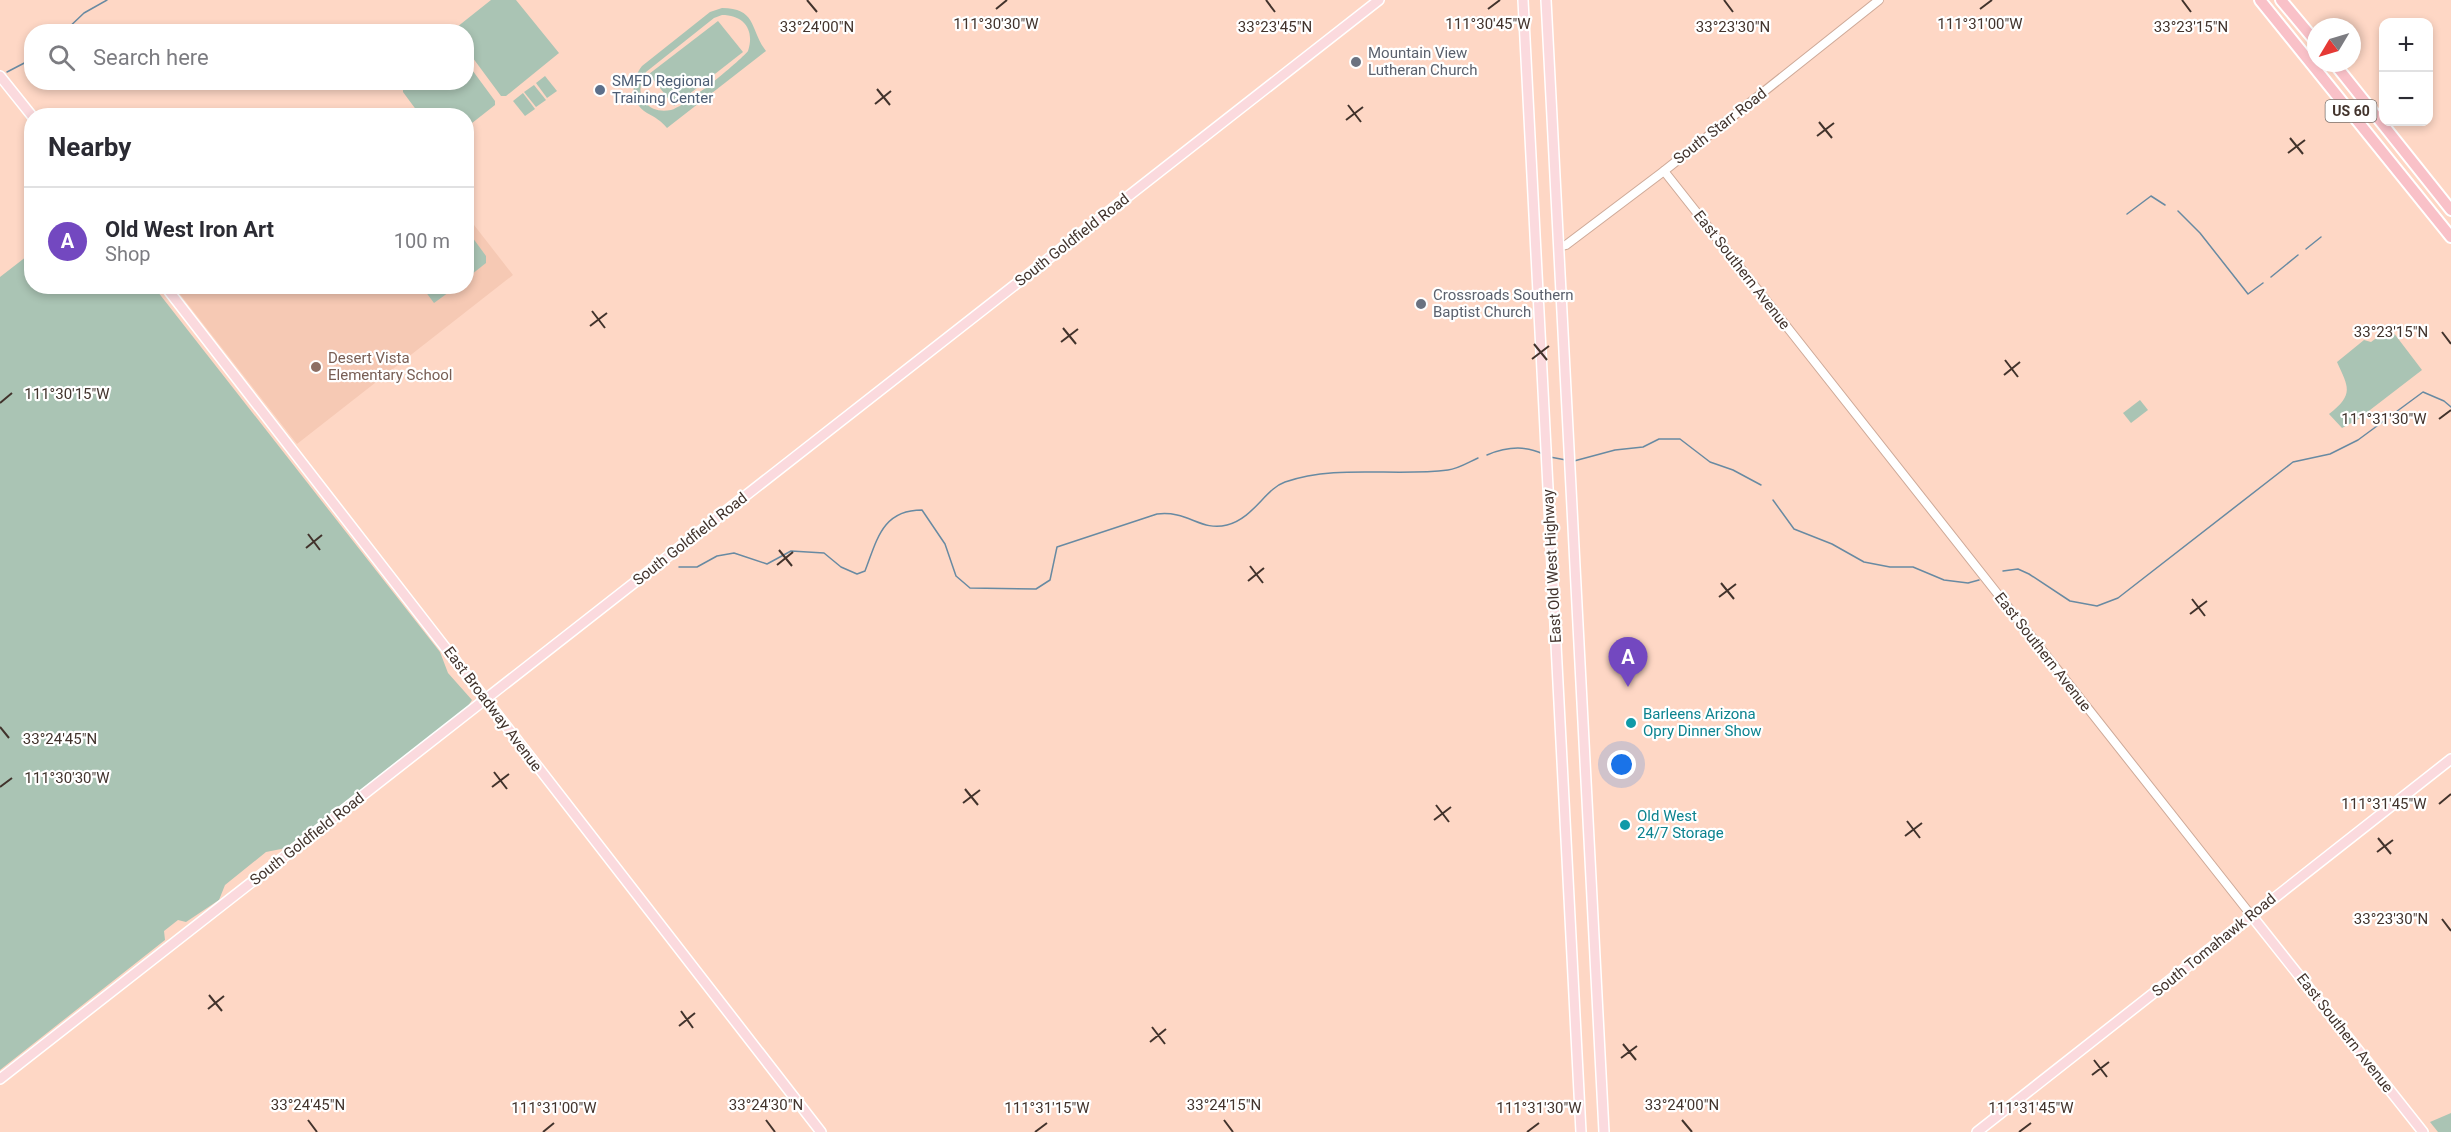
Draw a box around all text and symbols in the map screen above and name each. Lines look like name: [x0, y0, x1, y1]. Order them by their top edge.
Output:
text: 111°30'30"W: [953, 15, 1039, 33]
text: 111°30'45"W: [1445, 15, 1531, 33]
text: 111°31'00"W: [1937, 15, 2023, 33]
text: 33°24'00"N: [780, 18, 854, 36]
text: 33°23'45"N: [1238, 18, 1312, 36]
text: 33°23'30"N: [1696, 18, 1770, 36]
text: 33°23'15"N: [2154, 18, 2228, 36]
north arrow: [2307, 18, 2361, 72]
map controls: [2379, 18, 2433, 126]
button: +: [2379, 18, 2433, 72]
search box: [24, 24, 474, 90]
icon: search: [45, 41, 78, 74]
place label: Mountain View Lutheran Church: [1368, 44, 1477, 79]
text: Search here: [93, 45, 209, 70]
marker: Mountain View Lutheran Church: [1349, 55, 1363, 69]
place label: SMFD Regional Training Center: [612, 72, 714, 107]
button: −: [2379, 72, 2433, 126]
marker: SMFD Regional Training Center: [593, 83, 607, 97]
street label: South Starr Road: [1670, 84, 1770, 168]
road number: US 60: [2326, 100, 2376, 122]
text: Nearby: [48, 132, 131, 162]
street label: South Goldfield Road: [1011, 190, 1133, 290]
street label: East Southern Avenue: [1690, 207, 1794, 333]
text: Old West Iron Art: [105, 217, 274, 242]
text: A: [61, 229, 74, 253]
text: 100 m: [394, 229, 450, 253]
text: Shop: [105, 242, 151, 266]
place label: Crossroads Southern Baptist Church: [1433, 286, 1574, 321]
marker: Crossroads Southern Baptist Church: [1414, 297, 1428, 311]
text: 33°23'15"N: [2354, 323, 2428, 341]
place label: Desert Vista Elementary School: [328, 349, 452, 384]
marker: Desert Vista Elementary School: [309, 360, 323, 374]
text: 111°30'15"W: [24, 385, 110, 403]
text: 111°31'30"W: [2341, 410, 2427, 428]
street label: South Goldfield Road: [629, 489, 751, 589]
street label: East Old West Highway: [1539, 489, 1565, 643]
street label: East Southern Avenue: [1991, 589, 2095, 715]
pin: A: [1608, 638, 1648, 687]
street label: East Broadway Avenue: [440, 643, 546, 775]
place label: Barleens Arizona Opry Dinner Show: [1643, 705, 1762, 740]
marker: Barleens Arizona Opry Dinner Show: [1624, 716, 1638, 730]
text: 33°24'45"N: [23, 730, 97, 748]
your location: [1607, 750, 1636, 779]
text: 111°30'30"W: [24, 769, 110, 787]
street label: South Goldfield Road: [246, 789, 368, 889]
text: 111°31'45"W: [2341, 795, 2427, 813]
place label: Old West 24/7 Storage: [1637, 807, 1724, 842]
marker: Old West 24/7 Storage: [1618, 818, 1632, 832]
street label: South Tomahawk Road: [2149, 890, 2279, 1000]
text: 33°23'30"N: [2354, 910, 2428, 928]
street label: East Southern Avenue: [2293, 970, 2397, 1096]
text: 33°24'45"N: [271, 1096, 345, 1114]
text: 33°24'30"N: [729, 1096, 803, 1114]
text: 33°24'15"N: [1187, 1096, 1261, 1114]
text: 33°24'00"N: [1645, 1096, 1719, 1114]
text: 111°31'00"W: [511, 1099, 597, 1117]
text: 111°31'15"W: [1004, 1099, 1090, 1117]
text: 111°31'30"W: [1496, 1099, 1582, 1117]
text: 111°31'45"W: [1988, 1099, 2074, 1117]

